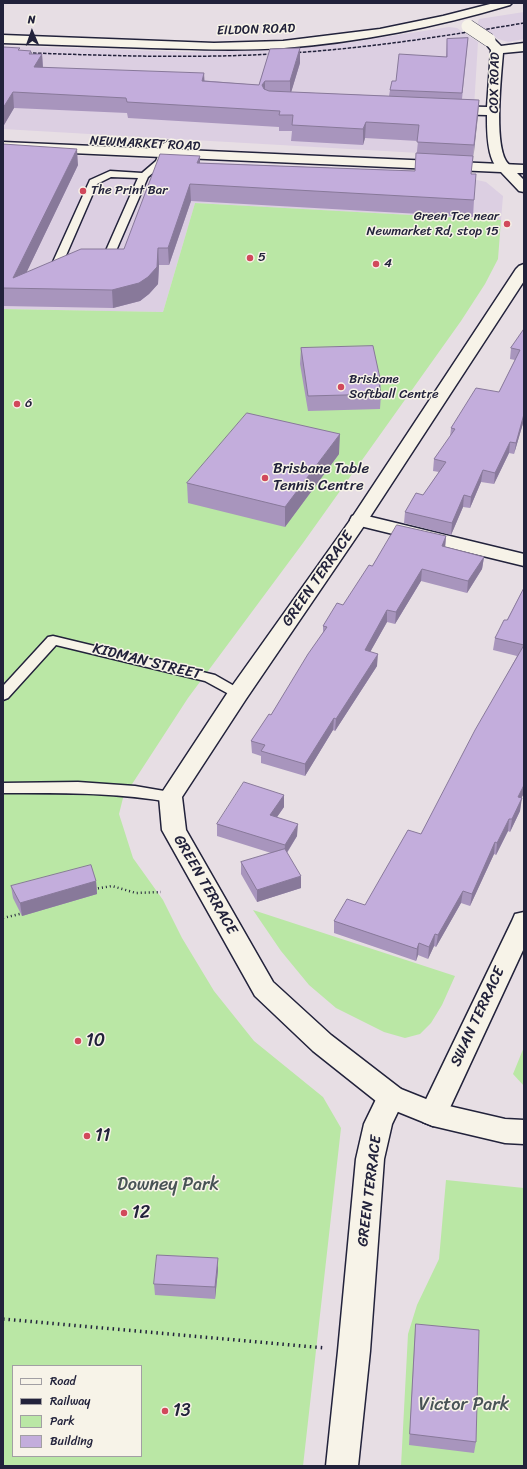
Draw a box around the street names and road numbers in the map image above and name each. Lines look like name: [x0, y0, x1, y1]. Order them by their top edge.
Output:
street label: EILDON ROAD: [217, 21, 295, 39]
street label: COX ROAD: [487, 52, 503, 114]
street label: NEWMARKET ROAD: [89, 133, 201, 155]
street label: GREEN TERRACE: [279, 528, 357, 630]
street label: KIDMAN STREET: [91, 640, 203, 684]
street label: GREEN TERRACE: [169, 832, 241, 938]
street label: SWAN TERRACE: [447, 964, 509, 1070]
street label: GREEN TERRACE: [354, 1134, 386, 1248]

